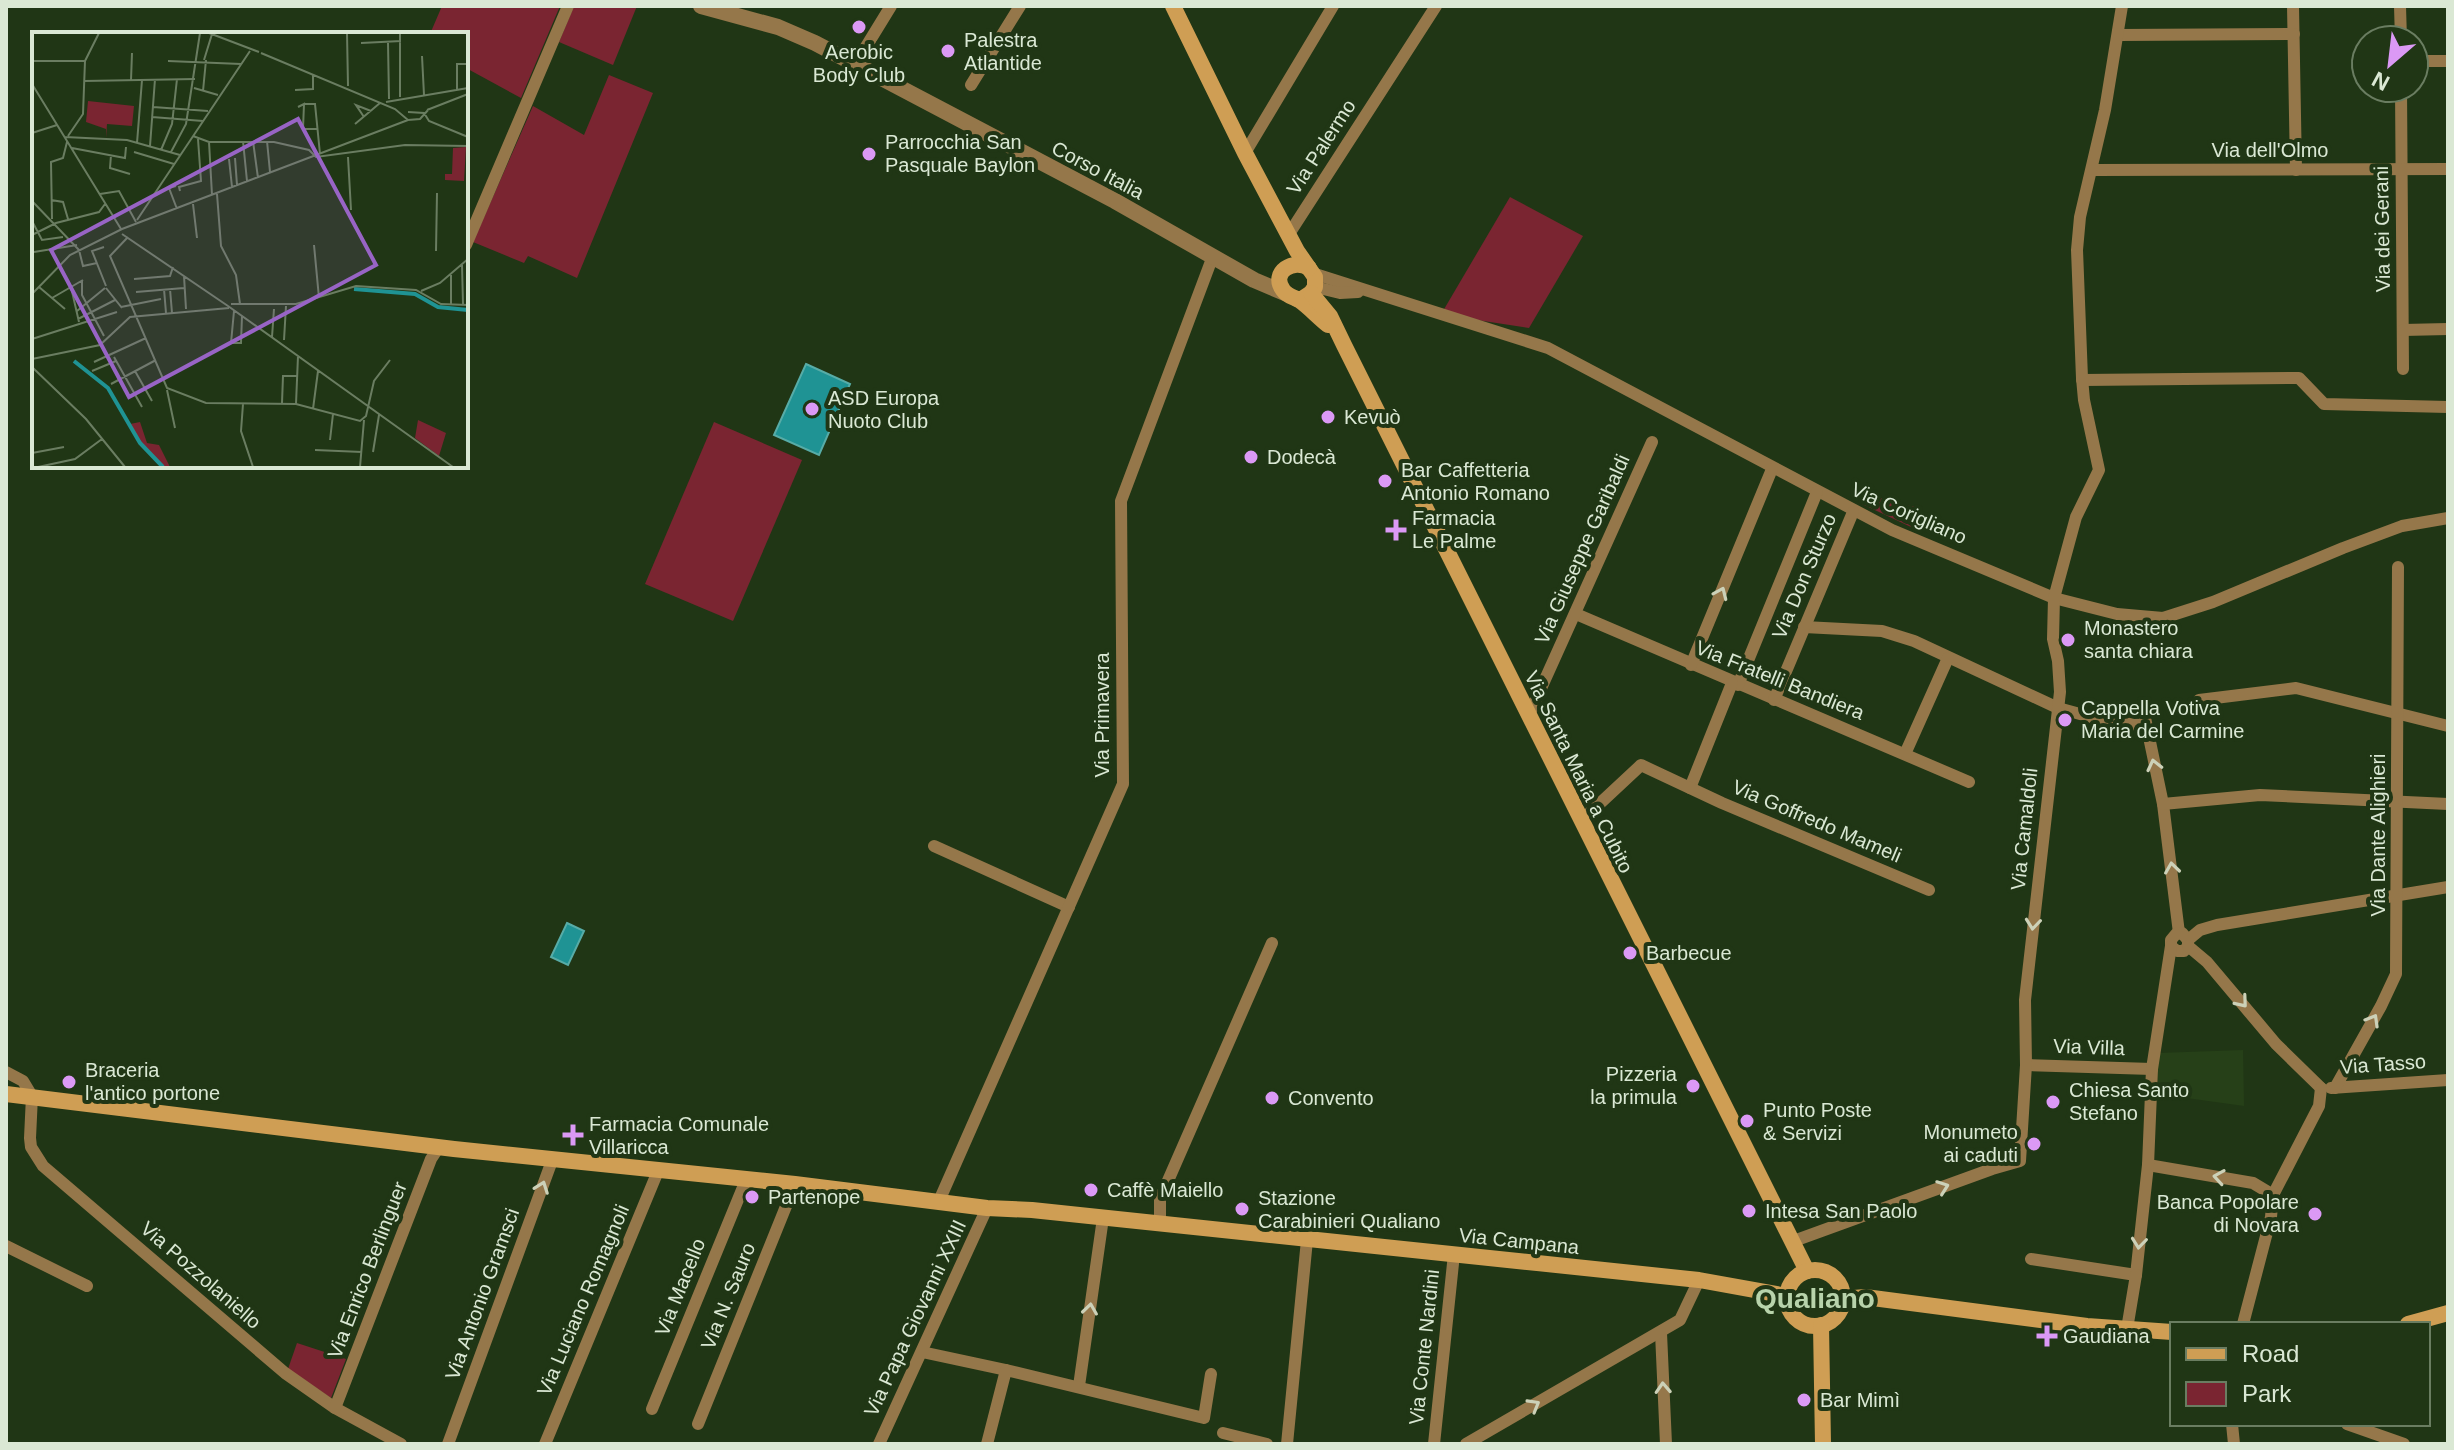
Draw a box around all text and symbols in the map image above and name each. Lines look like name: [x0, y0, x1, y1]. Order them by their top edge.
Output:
marker: Aerobic Body Club: [850, 18, 868, 36]
north arrow: [2350, 24, 2430, 104]
place label: Palestra Atlantide: [964, 29, 1042, 74]
inset map: [32, 32, 468, 468]
place label: Aerobic Body Club: [813, 41, 905, 86]
marker: Palestra Atlantide: [939, 42, 957, 60]
text: N: [2368, 66, 2394, 96]
street label: Via Palermo: [1282, 95, 1360, 199]
place label: Parrocchia San Pasquale Baylon: [885, 131, 1035, 176]
street label: Corso Italia: [1048, 137, 1149, 204]
street label: Via dell'Olmo: [2212, 139, 2328, 161]
marker: Parrocchia San Pasquale Baylon: [860, 145, 878, 163]
street label: Via dei Gerani: [2370, 166, 2394, 292]
place label: ASD Europa Nuoto Club: [828, 387, 940, 432]
marker: ASD Europa Nuoto Club: [803, 400, 821, 418]
place label: Kevuò: [1344, 406, 1401, 428]
marker: Kevuò: [1319, 408, 1337, 426]
place label: Dodecà: [1267, 446, 1337, 468]
marker: Dodecà: [1242, 448, 1260, 466]
street label: Via Giuseppe Garibaldi: [1530, 451, 1634, 647]
place label: Bar Caffetteria Antonio Romano: [1401, 459, 1550, 504]
marker: Bar Caffetteria Antonio Romano: [1376, 472, 1394, 490]
street label: Via Corigliano: [1848, 478, 1970, 548]
place label: Farmacia Le Palme: [1412, 507, 1497, 552]
street label: Via Don Sturzo: [1768, 510, 1840, 642]
marker: Farmacia Le Palme: [1387, 521, 1405, 539]
one-way arrow: [1711, 587, 1727, 602]
place label: Monastero santa chiara: [2084, 617, 2194, 662]
marker: Monastero santa chiara: [2059, 631, 2077, 649]
street label: Via Fratelli Bandiera: [1693, 636, 1868, 724]
street label: Via Primavera: [1091, 652, 1113, 778]
street label: Via Santa Maria a Cubito: [1520, 667, 1638, 877]
place label: Cappella Votiva Maria del Carmine: [2081, 697, 2244, 742]
marker: Cappella Votiva Maria del Carmine: [2056, 711, 2074, 729]
street label: Via Dante Alighieri: [2367, 753, 2389, 917]
one-way arrow: [2146, 758, 2163, 772]
street label: Via Camaldoli: [2007, 767, 2041, 891]
street label: Via Goffredo Mameli: [1729, 775, 1905, 867]
one-way arrow: [2164, 861, 2181, 875]
one-way arrow: [2025, 918, 2042, 931]
place label: Barbecue: [1646, 942, 1732, 964]
marker: Barbecue: [1621, 944, 1639, 962]
one-way arrow: [2232, 993, 2246, 1008]
one-way arrow: [2363, 1014, 2379, 1029]
street label: Via Villa: [2053, 1035, 2126, 1059]
street label: Via Tasso: [2339, 1050, 2427, 1078]
place label: Braceria l'antico portone: [85, 1059, 220, 1104]
place label: Pizzeria la primula: [1590, 1063, 1678, 1108]
marker: Braceria l'antico portone: [60, 1073, 78, 1091]
marker: Pizzeria la primula: [1684, 1077, 1702, 1095]
place label: Chiesa Santo Stefano: [2069, 1079, 2189, 1124]
place label: Convento: [1288, 1087, 1374, 1109]
marker: Convento: [1263, 1089, 1281, 1107]
marker: Chiesa Santo Stefano: [2044, 1093, 2062, 1111]
place label: Punto Poste & Servizi: [1763, 1099, 1872, 1144]
marker: Punto Poste & Servizi: [1738, 1112, 1756, 1130]
place label: Farmacia Comunale Villaricca: [589, 1113, 769, 1158]
place label: Monumeto ai caduti: [1924, 1121, 2018, 1166]
marker: Farmacia Comunale Villaricca: [564, 1126, 582, 1144]
marker: Monumeto ai caduti: [2025, 1135, 2043, 1153]
one-way arrow: [2213, 1169, 2226, 1186]
street label: Via Enrico Berlinguer: [323, 1178, 411, 1361]
place label: Caffè Maiello: [1107, 1179, 1223, 1201]
one-way arrow: [532, 1180, 549, 1194]
one-way arrow: [1936, 1180, 1950, 1197]
marker: Caffè Maiello: [1082, 1181, 1100, 1199]
place label: Partenope: [768, 1186, 860, 1208]
place label: Stazione Carabinieri Qualiano: [1258, 1187, 1440, 1232]
marker: Partenope: [743, 1188, 761, 1206]
place label: Banca Popolare di Novara: [2157, 1191, 2300, 1236]
marker: Stazione Carabinieri Qualiano: [1233, 1200, 1251, 1218]
place label: Intesa San Paolo: [1765, 1200, 1917, 1222]
street label: Via Luciano Romagnoli: [533, 1201, 633, 1399]
marker: Intesa San Paolo: [1740, 1202, 1758, 1220]
street label: Via Antonio Gramsci: [441, 1205, 523, 1383]
marker: Banca Popolare di Novara: [2306, 1205, 2324, 1223]
street label: Via Papa Giovanni XXIII: [860, 1216, 970, 1420]
street label: Via Pozzolaniello: [136, 1217, 266, 1333]
street label: Via Campana: [1458, 1224, 1581, 1258]
street label: Via Macello: [651, 1235, 709, 1339]
one-way arrow: [2131, 1237, 2148, 1250]
street label: Via N. Sauro: [697, 1239, 759, 1353]
street label: Via Conte Nardini: [1405, 1268, 1443, 1426]
district label: Qualiano: [1755, 1283, 1875, 1314]
one-way arrow: [1081, 1302, 1098, 1316]
legend: [2170, 1322, 2430, 1426]
place label: Gaudiana: [2063, 1325, 2151, 1347]
marker: Gaudiana: [2038, 1327, 2056, 1345]
text: Road: [2242, 1340, 2299, 1367]
text: Park: [2242, 1380, 2292, 1407]
one-way arrow: [1655, 1381, 1672, 1394]
place label: Bar Mimì: [1820, 1389, 1900, 1411]
marker: Bar Mimì: [1795, 1391, 1813, 1409]
one-way arrow: [1525, 1399, 1540, 1415]

